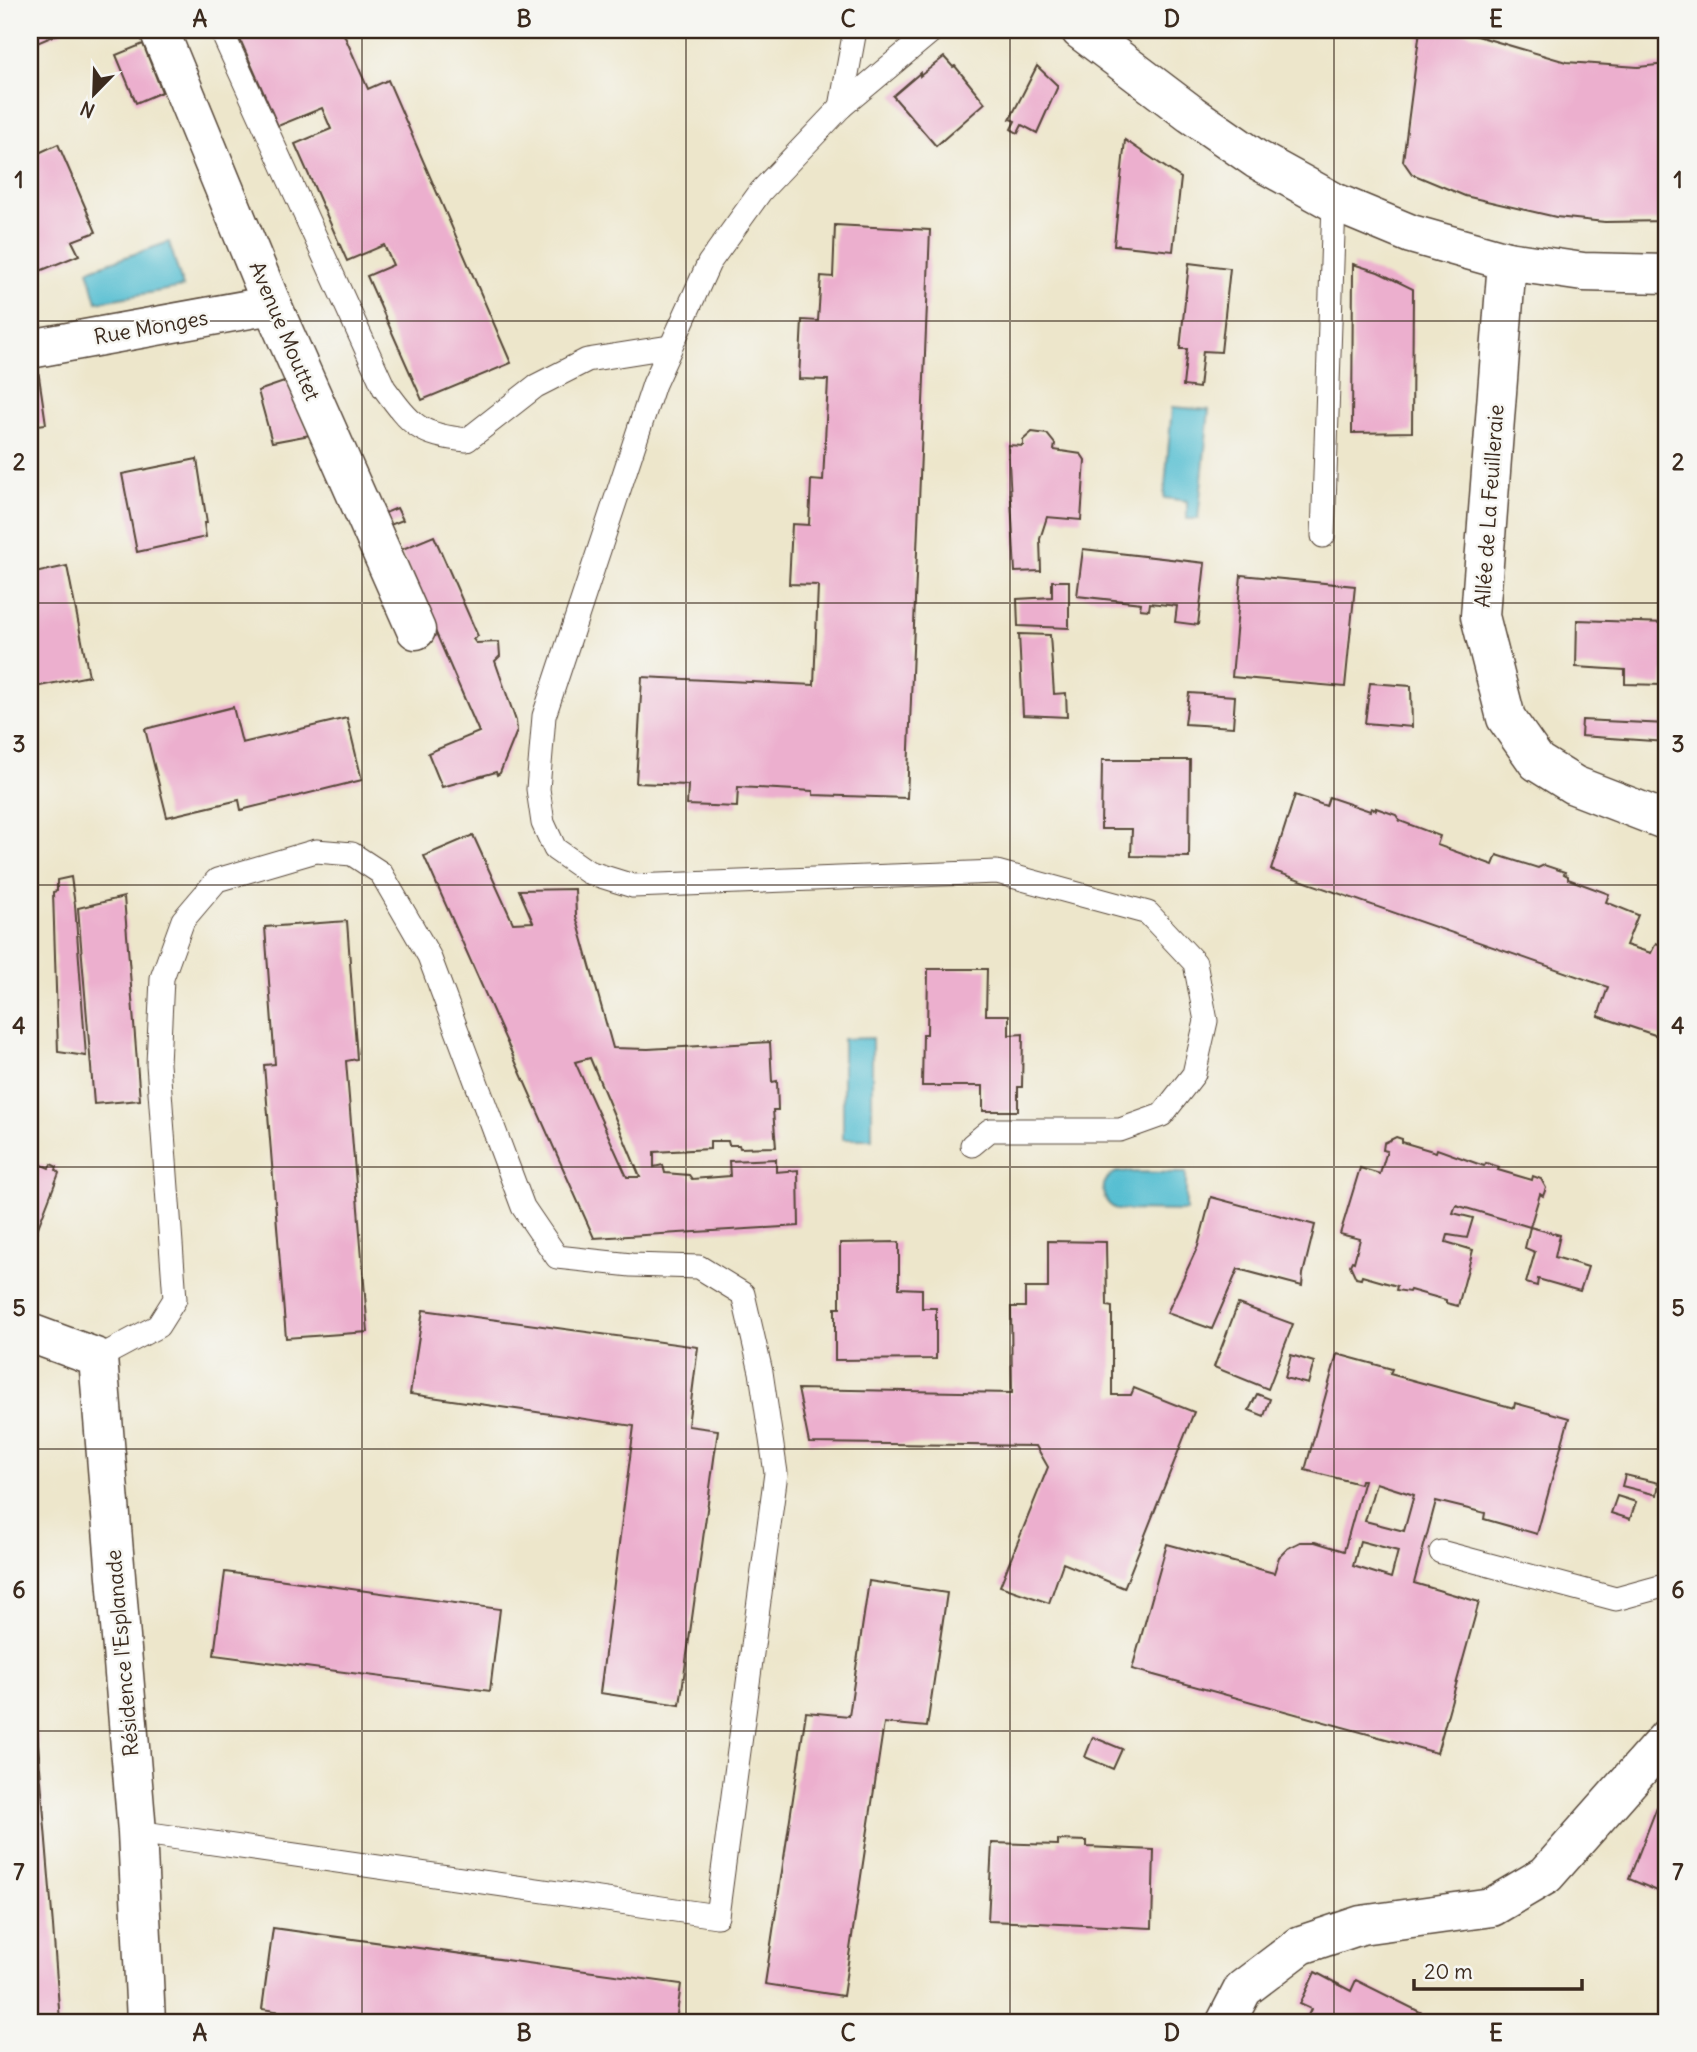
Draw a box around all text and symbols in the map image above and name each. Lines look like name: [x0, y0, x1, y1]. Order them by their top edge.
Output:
text: A: [193, 4, 208, 33]
text: B: [516, 4, 532, 33]
text: C: [840, 4, 856, 33]
text: D: [1164, 4, 1180, 33]
text: E: [1489, 4, 1503, 33]
north arrow: [60, 60, 130, 130]
text: N: [77, 96, 98, 123]
text: 1: [14, 165, 24, 194]
text: 1: [1673, 165, 1683, 194]
street label: Avenue Mouttet: [244, 257, 326, 405]
street label: Rue Monges: [92, 304, 210, 350]
street label: Allée de La Feuilleraie: [1468, 404, 1510, 608]
text: 2: [13, 447, 26, 476]
text: 2: [1672, 447, 1685, 476]
text: 3: [12, 729, 26, 758]
text: 3: [1671, 729, 1685, 758]
text: 4: [12, 1011, 26, 1040]
text: 4: [1671, 1011, 1685, 1040]
text: 5: [12, 1293, 26, 1322]
text: 5: [1671, 1293, 1685, 1322]
street label: Résidence l'Esplanade: [99, 1548, 145, 1758]
text: 6: [12, 1575, 26, 1604]
text: 6: [1671, 1575, 1685, 1604]
text: 7: [13, 1857, 25, 1886]
text: 7: [1672, 1857, 1684, 1886]
scale bar: [1414, 1947, 1582, 1991]
text: 20 m: [1424, 1958, 1473, 1985]
text: A: [193, 2018, 208, 2047]
text: B: [516, 2018, 532, 2047]
text: C: [840, 2018, 856, 2047]
text: D: [1164, 2018, 1180, 2047]
text: E: [1489, 2018, 1503, 2047]

